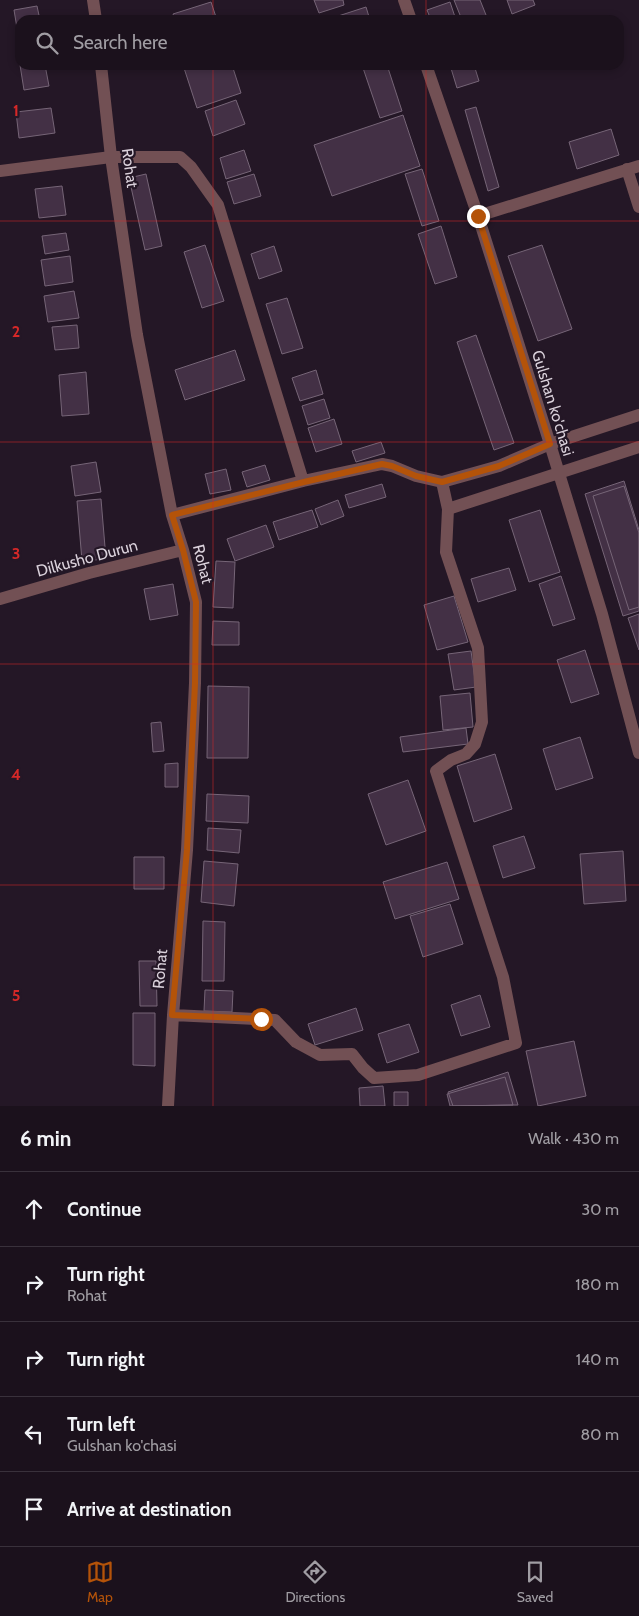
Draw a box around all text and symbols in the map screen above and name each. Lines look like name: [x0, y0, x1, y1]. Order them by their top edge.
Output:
search box: [15, 15, 624, 70]
icon: search: [33, 29, 61, 57]
text: Search here: [73, 31, 167, 54]
text: 1: [13, 101, 19, 120]
street label: Rohat: [118, 147, 142, 190]
route end: [467, 205, 490, 228]
text: 2: [12, 322, 20, 341]
street label: Gulshan ko'chasi: [528, 348, 578, 458]
street label: Dilkusho Durun: [34, 535, 140, 581]
street label: Rohat: [189, 542, 217, 586]
text: 3: [12, 544, 20, 563]
text: 4: [11, 765, 21, 784]
street label: Rohat: [149, 948, 171, 990]
text: 5: [12, 986, 20, 1005]
route start: [250, 1008, 273, 1031]
text: 6 min: [20, 1126, 71, 1151]
text: Walk · 430 m: [528, 1129, 619, 1148]
icon: ahead: [20, 1195, 48, 1223]
text: Continue: [67, 1198, 141, 1221]
text: 30 m: [582, 1200, 619, 1219]
text: Turn right: [67, 1263, 145, 1286]
icon: right: [20, 1270, 48, 1298]
text: 180 m: [575, 1275, 619, 1294]
text: Rohat: [67, 1286, 107, 1305]
icon: right: [20, 1345, 48, 1373]
text: Turn right: [67, 1348, 145, 1371]
text: 140 m: [576, 1350, 619, 1369]
text: Turn left: [67, 1413, 135, 1436]
icon: left: [20, 1420, 48, 1448]
text: 80 m: [581, 1425, 619, 1444]
text: Gulshan ko'chasi: [67, 1436, 177, 1455]
icon: arrive: [20, 1495, 48, 1523]
text: Arrive at destination: [67, 1498, 231, 1521]
tab: Map: [86, 1558, 114, 1606]
tab: Directions: [285, 1558, 345, 1606]
tab: Saved: [517, 1558, 553, 1606]

